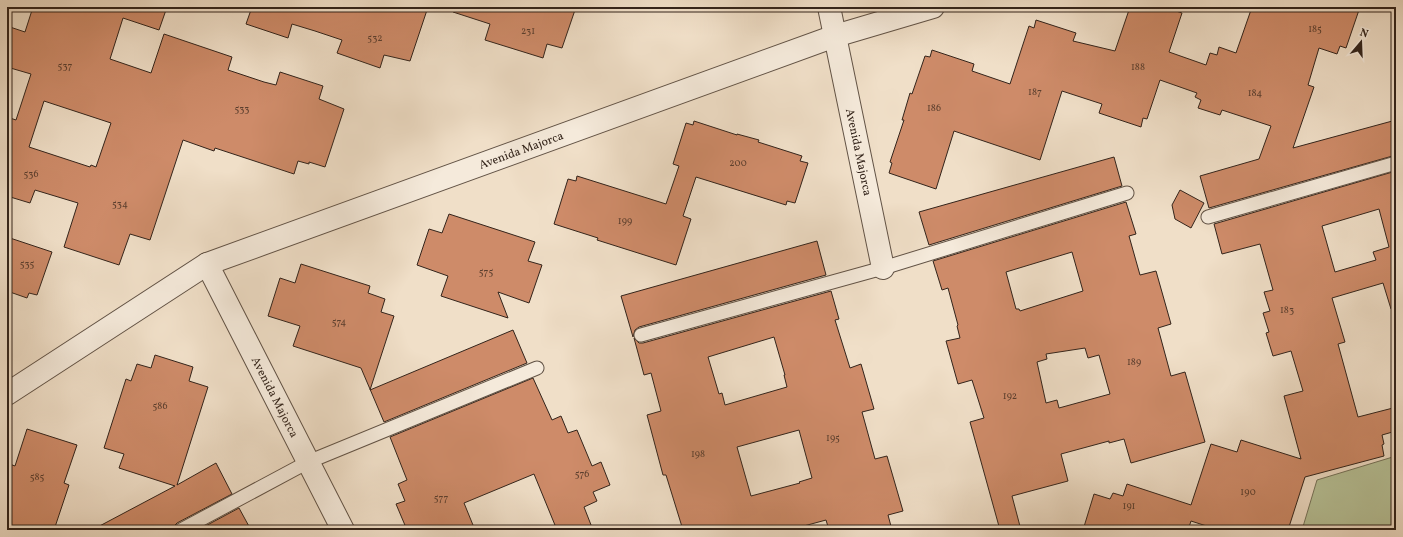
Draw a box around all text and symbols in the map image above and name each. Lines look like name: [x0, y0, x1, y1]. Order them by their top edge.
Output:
house number: 185: [1308, 22, 1322, 36]
north arrow: [1341, 22, 1381, 62]
house number: 231: [521, 24, 535, 38]
text: N: [1358, 26, 1370, 42]
house number: 532: [367, 31, 383, 45]
house number: 537: [58, 59, 73, 73]
house number: 188: [1131, 60, 1145, 74]
house number: 187: [1028, 85, 1042, 99]
house number: 184: [1248, 86, 1262, 100]
house number: 186: [927, 101, 941, 115]
house number: 533: [235, 102, 250, 116]
street label: Avenida Majorca: [841, 107, 875, 197]
street label: Avenida Majorca: [477, 128, 566, 174]
house number: 200: [729, 156, 747, 170]
house number: 536: [24, 167, 39, 181]
house number: 534: [112, 197, 128, 211]
house number: 199: [618, 214, 632, 228]
house number: 535: [20, 257, 35, 271]
house number: 575: [479, 265, 493, 279]
house number: 183: [1280, 303, 1294, 317]
house number: 574: [332, 315, 346, 329]
street label: Avenida Majorca: [247, 354, 301, 441]
house number: 189: [1127, 355, 1141, 369]
house number: 192: [1003, 389, 1017, 403]
house number: 586: [153, 399, 167, 413]
house number: 195: [826, 431, 840, 445]
house number: 198: [691, 447, 705, 461]
house number: 576: [575, 467, 589, 481]
house number: 585: [30, 470, 44, 484]
house number: 190: [1240, 485, 1256, 499]
house number: 577: [434, 491, 448, 505]
house number: 191: [1123, 499, 1136, 513]

